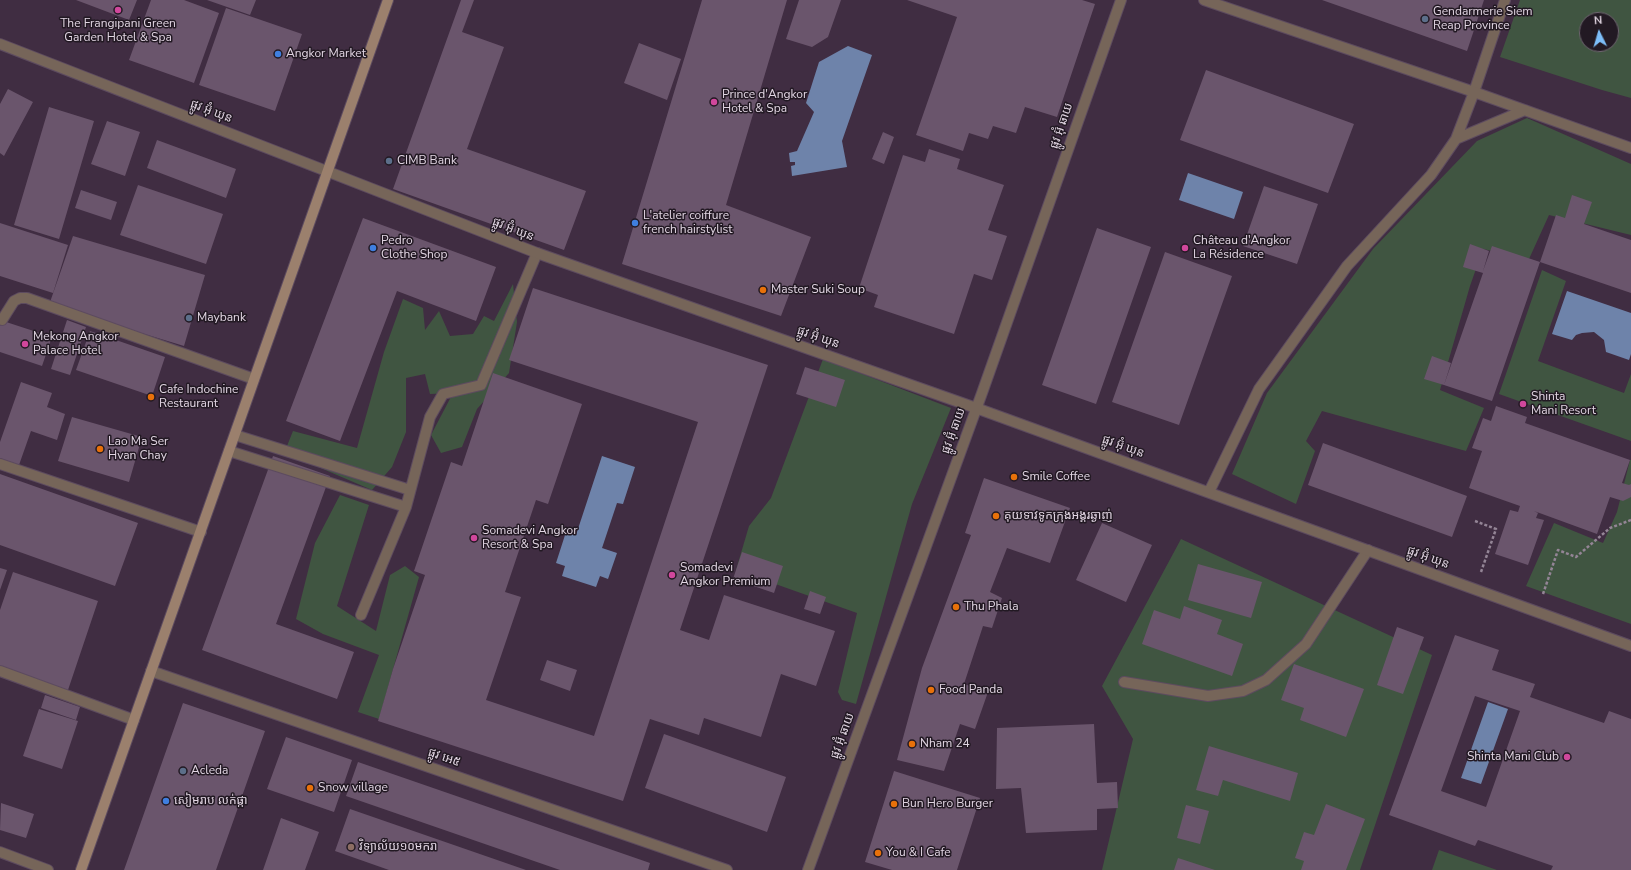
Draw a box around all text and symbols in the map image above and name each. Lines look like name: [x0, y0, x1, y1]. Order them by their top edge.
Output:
marker: The Frangipani Green Garden Hotel & Spa: [113, 5, 123, 15]
place label: Gendarmerie Siem Reap Province: [1433, 5, 1533, 33]
north arrow: [1579, 12, 1619, 52]
text: N: [1593, 13, 1603, 28]
marker: Gendarmerie Siem Reap Province: [1420, 14, 1430, 24]
place label: The Frangipani Green Garden Hotel & Spa: [60, 17, 176, 45]
place label: Angkor Market: [286, 47, 366, 61]
marker: Angkor Market: [273, 49, 283, 59]
place label: Prince d'Angkor Hotel & Spa: [722, 88, 807, 116]
street label: ផ្លូវ អ៊ុំ ឃុន: [188, 97, 234, 127]
marker: Prince d'Angkor Hotel & Spa: [709, 97, 719, 107]
street label: ផ្លូវ អ៊ុំ ឆាយ: [1047, 101, 1077, 151]
place label: CIMB Bank: [397, 154, 457, 168]
marker: CIMB Bank: [384, 156, 394, 166]
place label: L'atelier coiffure french hairstylist: [643, 209, 732, 237]
street label: ផ្លូវ អ៊ុំ ឃុន: [490, 215, 536, 245]
marker: L'atelier coiffure french hairstylist: [630, 218, 640, 228]
place label: Pedro Clothe Shop: [381, 234, 448, 262]
place label: Château d'Angkor La Résidence: [1193, 234, 1290, 262]
marker: Pedro Clothe Shop: [368, 243, 378, 253]
marker: Château d'Angkor La Résidence: [1180, 243, 1190, 253]
place label: Master Suki Soup: [771, 283, 865, 297]
marker: Master Suki Soup: [758, 285, 768, 295]
place label: Maybank: [197, 311, 246, 325]
marker: Maybank: [184, 313, 194, 323]
street label: ផ្លូវ អ៊ុំ ឃុន: [795, 324, 841, 352]
place label: Mekong Angkor Palace Hotel: [33, 330, 119, 358]
marker: Mekong Angkor Palace Hotel: [20, 339, 30, 349]
place label: Cafe Indochine Restaurant: [159, 383, 238, 411]
place label: Shinta Mani Resort: [1531, 390, 1596, 418]
marker: Cafe Indochine Restaurant: [146, 392, 156, 402]
marker: Shinta Mani Resort: [1518, 399, 1528, 409]
street label: ផ្លូវ អ៊ុំ ឆាយ: [939, 406, 969, 456]
street label: ផ្លូវ អ៊ុំ ឃុន: [1100, 433, 1146, 461]
place label: Lao Ma Ser Hvan Chay: [108, 435, 168, 463]
marker: Lao Ma Ser Hvan Chay: [95, 444, 105, 454]
place label: Smile Coffee: [1022, 470, 1090, 484]
marker: Smile Coffee: [1009, 472, 1019, 482]
place label: គុយទាវទូកក្រុងអង្គរឆ្ងាញ់: [1004, 509, 1113, 523]
marker: គុយទាវទូកក្រុងអង្គរឆ្ងាញ់: [991, 511, 1001, 521]
place label: Somadevi Angkor Resort & Spa: [482, 524, 577, 552]
marker: Somadevi Angkor Resort & Spa: [469, 533, 479, 543]
street label: ផ្លូវ អ៊ុំ ឃុន: [1405, 544, 1451, 572]
place label: Somadevi Angkor Premium: [680, 561, 771, 589]
marker: Somadevi Angkor Premium: [667, 570, 677, 580]
place label: Thu Phala: [964, 600, 1019, 614]
marker: Thu Phala: [951, 602, 961, 612]
place label: Food Panda: [939, 683, 1003, 697]
marker: Food Panda: [926, 685, 936, 695]
street label: ផ្លូវ អ៊ុំ ឆាយ: [828, 711, 858, 761]
place label: Nham 24: [920, 737, 970, 751]
marker: Nham 24: [907, 739, 917, 749]
street label: ផ្លូវ អេ៥: [426, 746, 462, 770]
place label: Shinta Mani Club: [1467, 750, 1559, 764]
marker: Shinta Mani Club: [1562, 752, 1572, 762]
place label: Acleda: [191, 764, 228, 778]
marker: Acleda: [178, 766, 188, 776]
place label: Snow village: [318, 781, 388, 795]
marker: Snow village: [305, 783, 315, 793]
place label: សៀមរាប លក់ផ្កា: [174, 794, 248, 808]
marker: សៀមរាប លក់ផ្កា: [161, 796, 171, 806]
place label: Bun Hero Burger: [902, 797, 993, 811]
marker: Bun Hero Burger: [889, 799, 899, 809]
place label: វិទ្យាល័យ១០មករា: [359, 840, 438, 854]
marker: វិទ្យាល័យ១០មករា: [346, 842, 356, 852]
place label: You & I Cafe: [886, 846, 951, 860]
marker: You & I Cafe: [873, 848, 883, 858]

